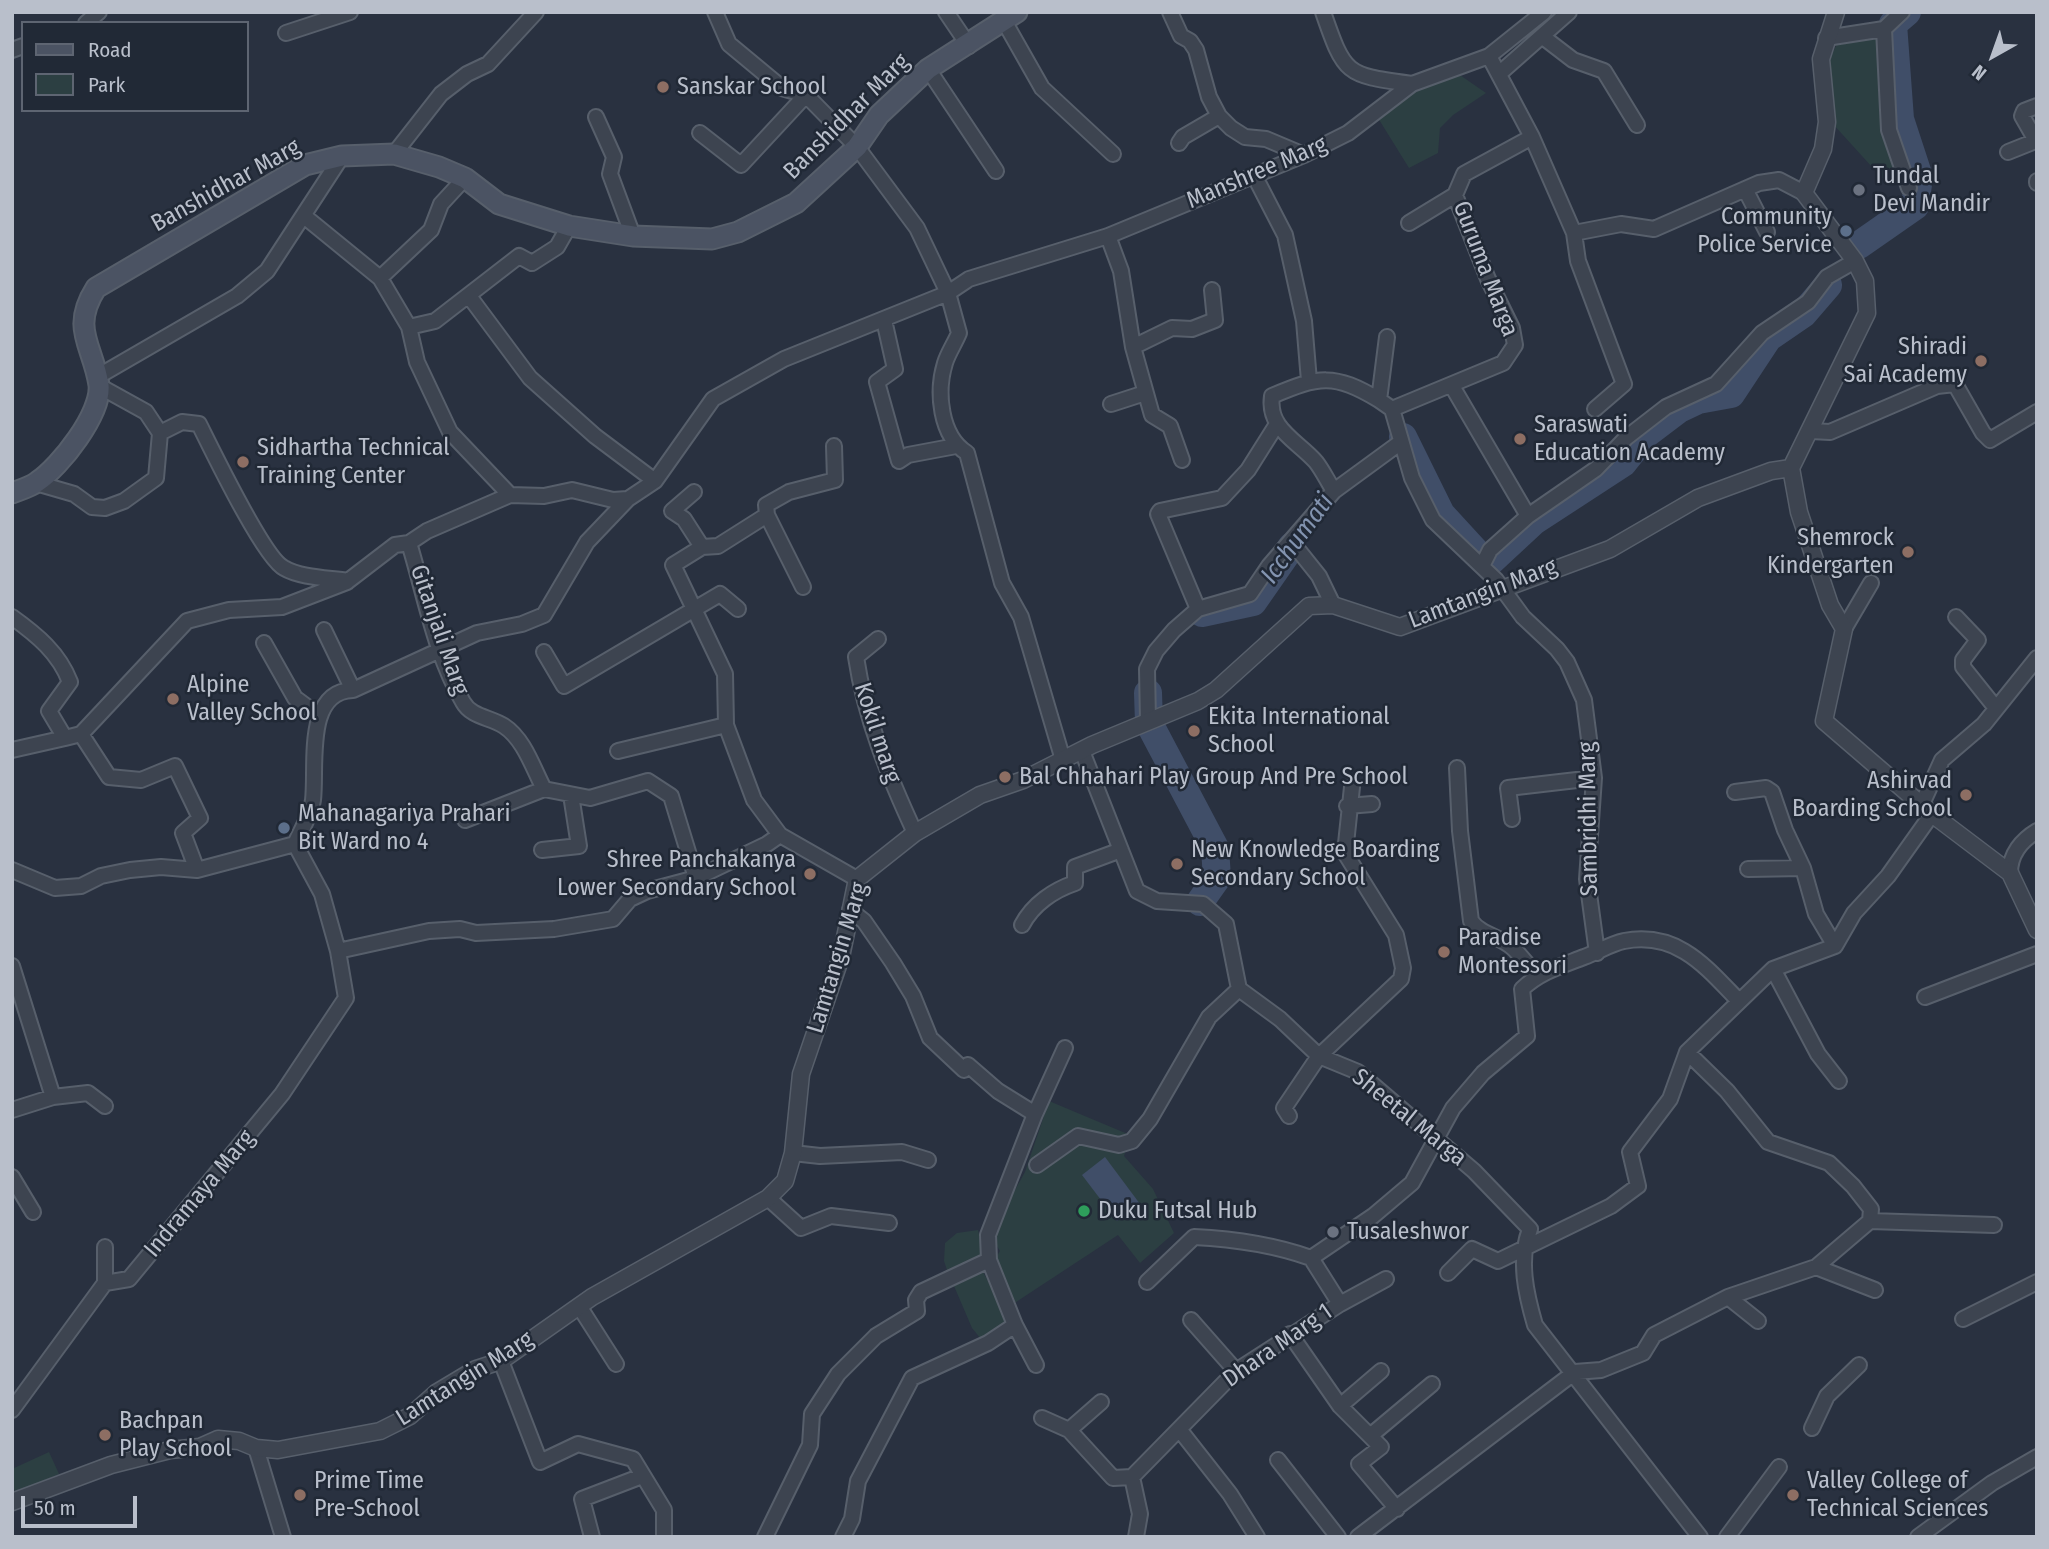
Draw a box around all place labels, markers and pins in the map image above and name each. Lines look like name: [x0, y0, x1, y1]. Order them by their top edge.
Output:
place label: Sanskar School: [677, 73, 827, 101]
marker: Sanskar School: [655, 79, 671, 95]
place label: Tundal Devi Mandir: [1873, 162, 1990, 218]
marker: Tundal Devi Mandir: [1851, 182, 1867, 198]
place label: Community Police Service: [1697, 203, 1832, 259]
marker: Community Police Service: [1838, 223, 1854, 239]
place label: Shiradi Sai Academy: [1844, 333, 1967, 389]
marker: Shiradi Sai Academy: [1973, 353, 1989, 369]
place label: Saraswati Education Academy: [1534, 411, 1725, 467]
marker: Saraswati Education Academy: [1512, 431, 1528, 447]
place label: Sidhartha Technical Training Center: [257, 434, 450, 490]
marker: Sidhartha Technical Training Center: [235, 454, 251, 470]
place label: Shemrock Kindergarten: [1767, 524, 1894, 580]
marker: Shemrock Kindergarten: [1900, 544, 1916, 560]
place label: Alpine Valley School: [187, 671, 317, 727]
marker: Alpine Valley School: [165, 691, 181, 707]
place label: Ekita International School: [1208, 703, 1390, 759]
marker: Ekita International School: [1186, 723, 1202, 739]
place label: Bal Chhahari Play Group And Pre School: [1019, 763, 1408, 791]
place label: Ashirvad Boarding School: [1792, 767, 1952, 823]
marker: Bal Chhahari Play Group And Pre School: [997, 769, 1013, 785]
marker: Ashirvad Boarding School: [1958, 787, 1974, 803]
place label: Mahanagariya Prahari Bit Ward no 4: [298, 800, 510, 856]
marker: Mahanagariya Prahari Bit Ward no 4: [276, 820, 292, 836]
place label: New Knowledge Boarding Secondary School: [1191, 836, 1440, 892]
place label: Shree Panchakanya Lower Secondary School: [557, 846, 796, 902]
marker: New Knowledge Boarding Secondary School: [1169, 856, 1185, 872]
marker: Shree Panchakanya Lower Secondary School: [802, 866, 818, 882]
place label: Paradise Montessori: [1458, 924, 1567, 980]
marker: Paradise Montessori: [1436, 944, 1452, 960]
place label: Duku Futsal Hub: [1098, 1197, 1257, 1225]
marker: Duku Futsal Hub: [1076, 1203, 1092, 1219]
place label: Tusaleshwor: [1347, 1218, 1469, 1246]
marker: Tusaleshwor: [1325, 1224, 1341, 1240]
place label: Bachpan Play School: [119, 1407, 232, 1463]
marker: Bachpan Play School: [97, 1427, 113, 1443]
place label: Prime Time Pre-School: [314, 1467, 424, 1523]
place label: Valley College of Technical Sciences: [1807, 1467, 1988, 1523]
marker: Prime Time Pre-School: [292, 1487, 308, 1503]
marker: Valley College of Technical Sciences: [1785, 1487, 1801, 1503]

